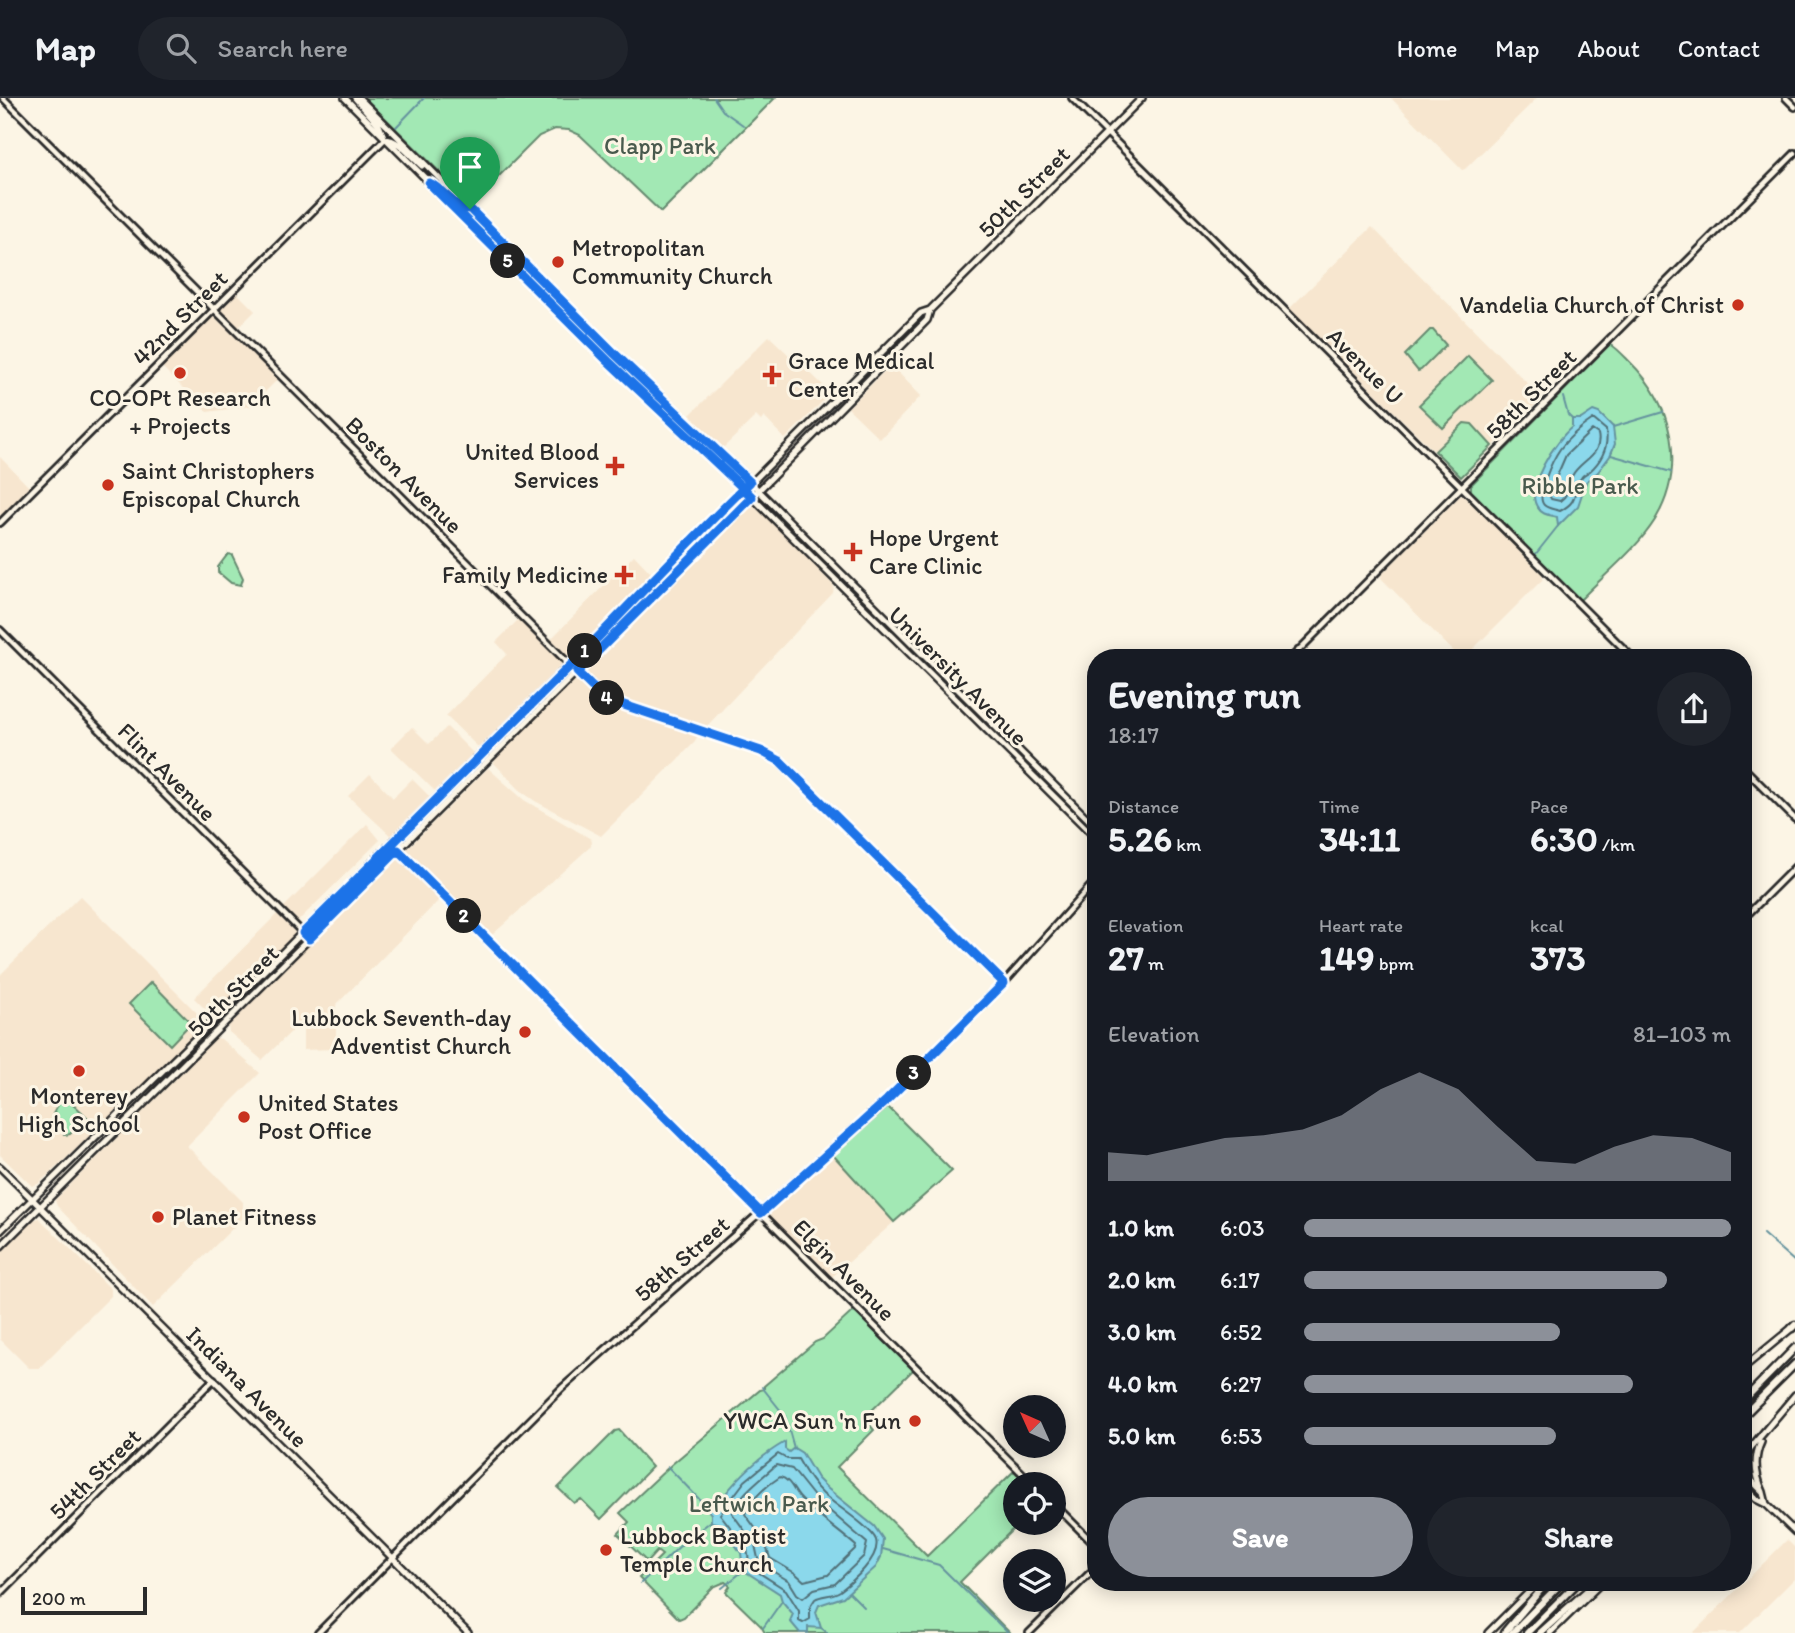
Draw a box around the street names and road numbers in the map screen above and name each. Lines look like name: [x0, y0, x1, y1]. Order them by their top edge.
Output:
street label: 50th Street: [972, 140, 1076, 244]
street label: 42nd Street: [126, 264, 233, 371]
street label: Avenue U: [1321, 321, 1410, 410]
street label: 58th Street: [1479, 342, 1582, 445]
street label: Boston Avenue: [340, 410, 469, 539]
street label: University Avenue: [883, 600, 1034, 751]
street label: Flint Avenue: [112, 716, 223, 827]
street label: 50th Street: [181, 939, 285, 1043]
street label: 58th Street: [628, 1210, 735, 1308]
street label: Elgin Avenue: [787, 1212, 902, 1327]
street label: Indiana Avenue: [181, 1320, 314, 1453]
street label: 54th Street: [43, 1422, 146, 1525]

